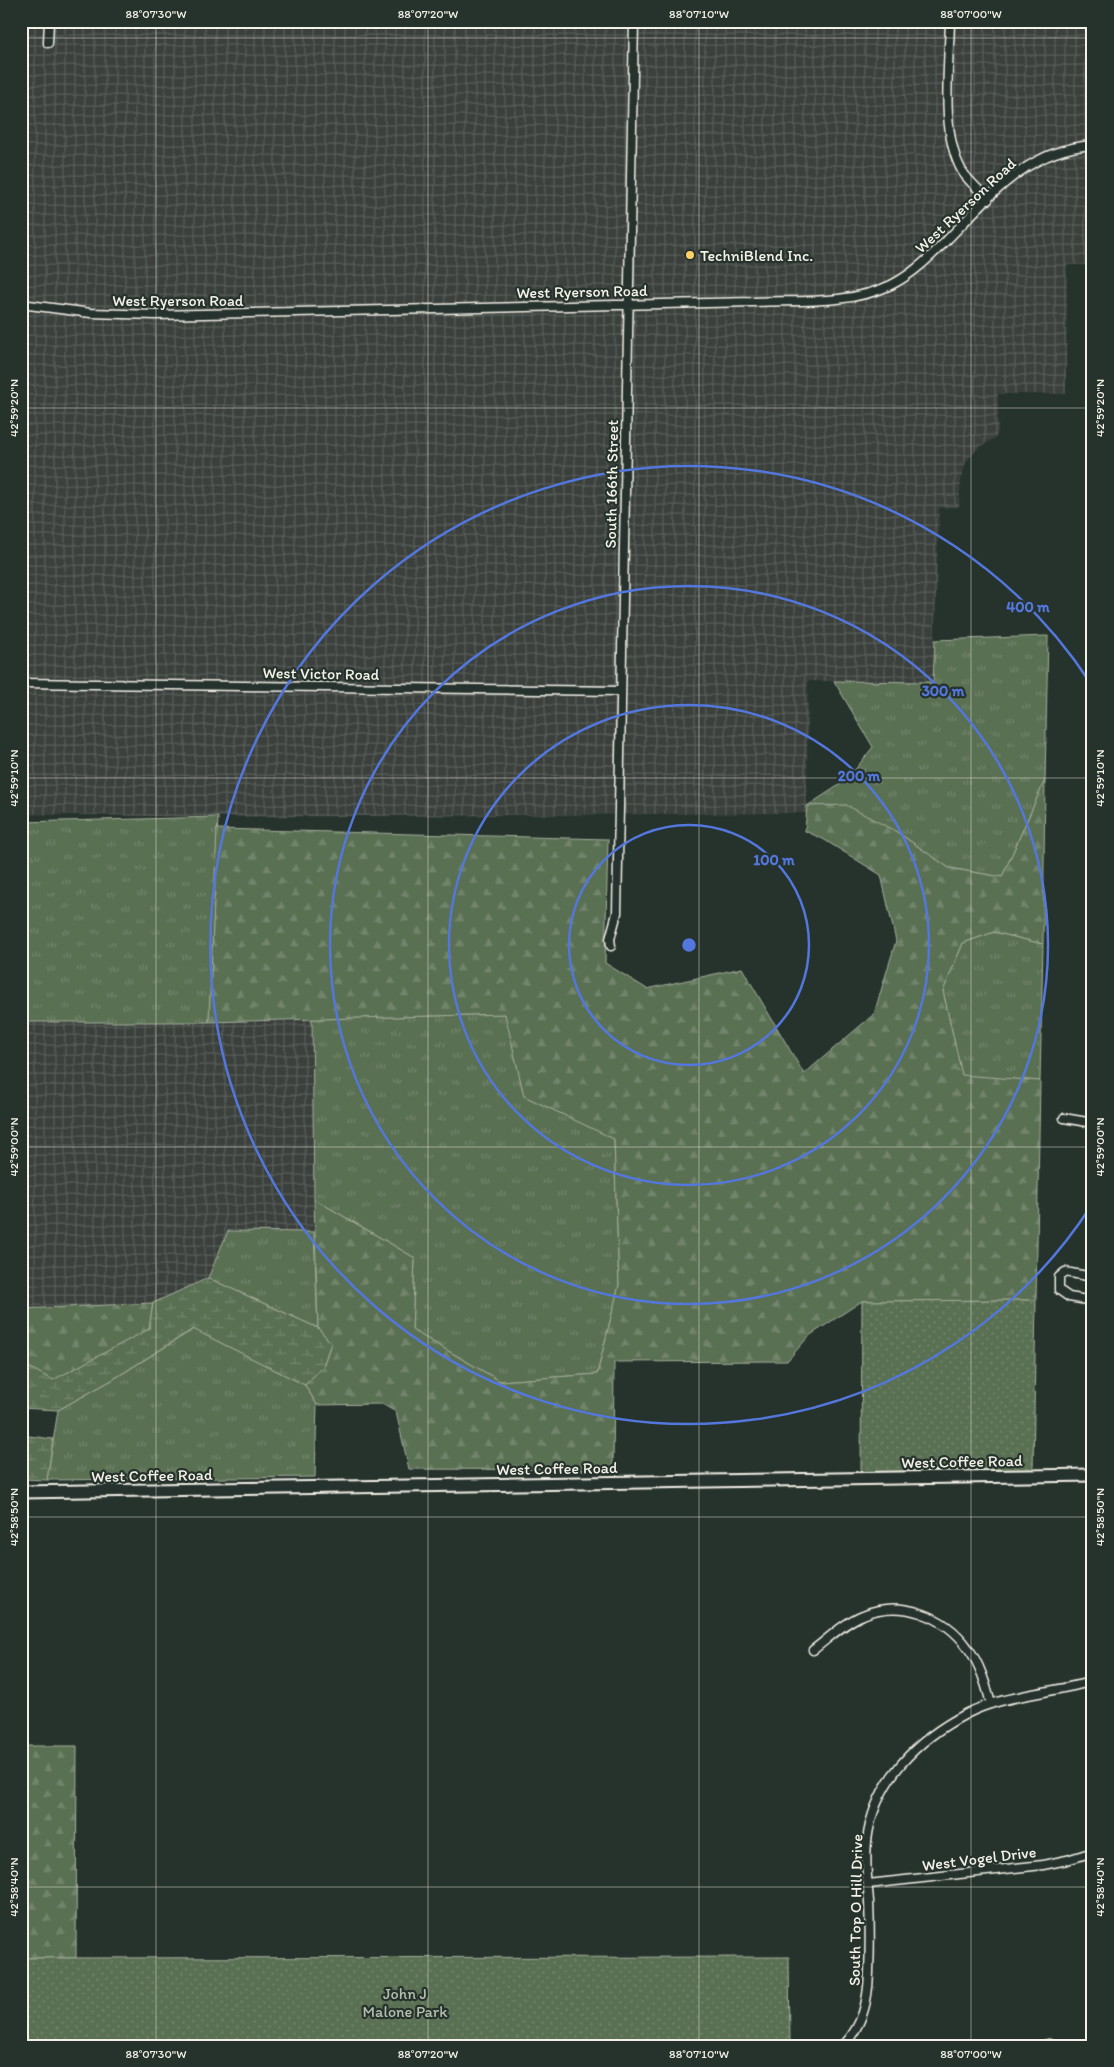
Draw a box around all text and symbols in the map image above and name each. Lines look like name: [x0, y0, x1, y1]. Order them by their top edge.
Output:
text: 88°07'30"W: [126, 7, 186, 21]
text: 88°07'20"W: [398, 7, 458, 21]
text: 88°07'10"W: [669, 7, 729, 21]
text: 88°07'00"W: [940, 7, 1002, 21]
street label: West Ryerson Road: [911, 154, 1020, 257]
place label: TechniBlend Inc.: [700, 246, 813, 265]
marker: TechniBlend Inc.: [684, 249, 696, 261]
street label: West Ryerson Road: [516, 281, 648, 302]
street label: West Ryerson Road: [112, 291, 244, 310]
text: 42°59'20"N: [7, 379, 21, 437]
text: 42°59'20"N: [1093, 379, 1107, 437]
street label: South 166th Street: [601, 419, 622, 549]
text: 400 m: [1006, 598, 1050, 616]
street label: West Victor Road: [263, 663, 380, 684]
text: 300 m: [922, 682, 965, 700]
text: 42°59'10"N: [7, 749, 21, 807]
text: 42°59'10"N: [1093, 749, 1107, 807]
text: 200 m: [838, 767, 881, 785]
text: 100 m: [753, 851, 795, 869]
centre of rings: [680, 936, 698, 954]
text: 42°59'00"N: [7, 1117, 21, 1177]
text: 42°59'00"N: [1093, 1117, 1107, 1177]
street label: West Coffee Road: [901, 1451, 1023, 1472]
street label: West Coffee Road: [496, 1458, 618, 1479]
street label: West Coffee Road: [91, 1465, 213, 1486]
text: 42°58'50"N: [7, 1488, 21, 1546]
text: 42°58'50"N: [1093, 1488, 1107, 1546]
street label: South Top O Hill Drive: [845, 1834, 866, 1986]
street label: West Vogel Drive: [921, 1842, 1037, 1875]
text: 42°58'40"N: [7, 1857, 21, 1917]
text: 42°58'40"N: [1093, 1857, 1107, 1917]
park label: John J Malone Park: [363, 1984, 448, 2021]
text: 88°07'30"W: [126, 2047, 186, 2061]
text: 88°07'20"W: [398, 2047, 458, 2061]
text: 88°07'10"W: [669, 2047, 729, 2061]
text: 88°07'00"W: [940, 2047, 1002, 2061]

